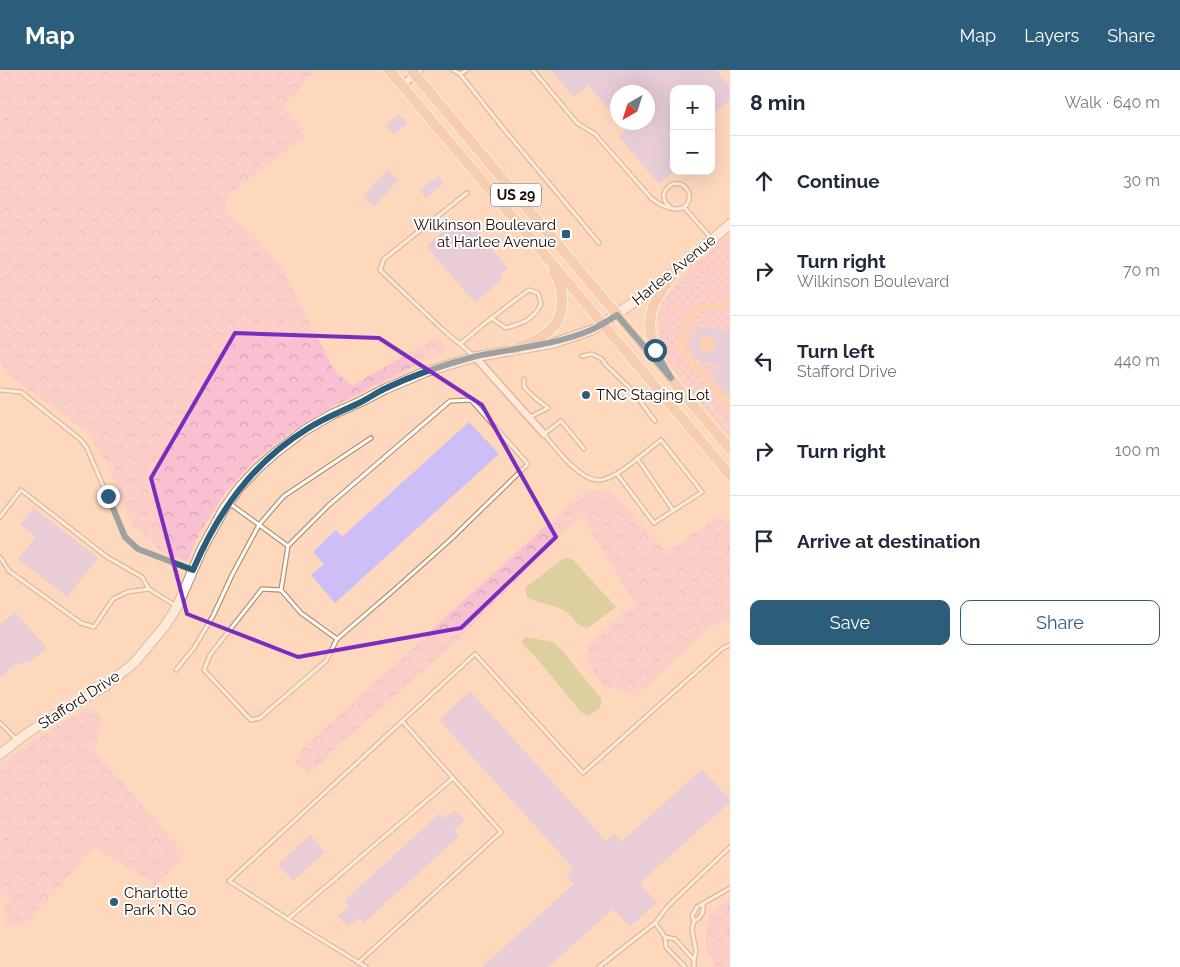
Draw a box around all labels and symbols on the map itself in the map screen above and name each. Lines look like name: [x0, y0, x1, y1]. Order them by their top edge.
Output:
north arrow: [610, 85, 655, 130]
road number: US 29: [491, 184, 541, 206]
place label: Wilkinson Boulevard at Harlee Avenue: [413, 216, 556, 251]
marker: Wilkinson Boulevard at Harlee Avenue: [560, 228, 572, 240]
street label: Harlee Avenue: [629, 231, 719, 309]
route start: [644, 339, 667, 362]
place label: TNC Staging Lot: [596, 386, 710, 404]
marker: TNC Staging Lot: [580, 389, 592, 401]
route end: [97, 485, 120, 508]
street label: Stafford Drive: [35, 667, 123, 733]
place label: Charlotte Park 'N Go: [124, 884, 196, 919]
marker: Charlotte Park 'N Go: [108, 896, 120, 908]

